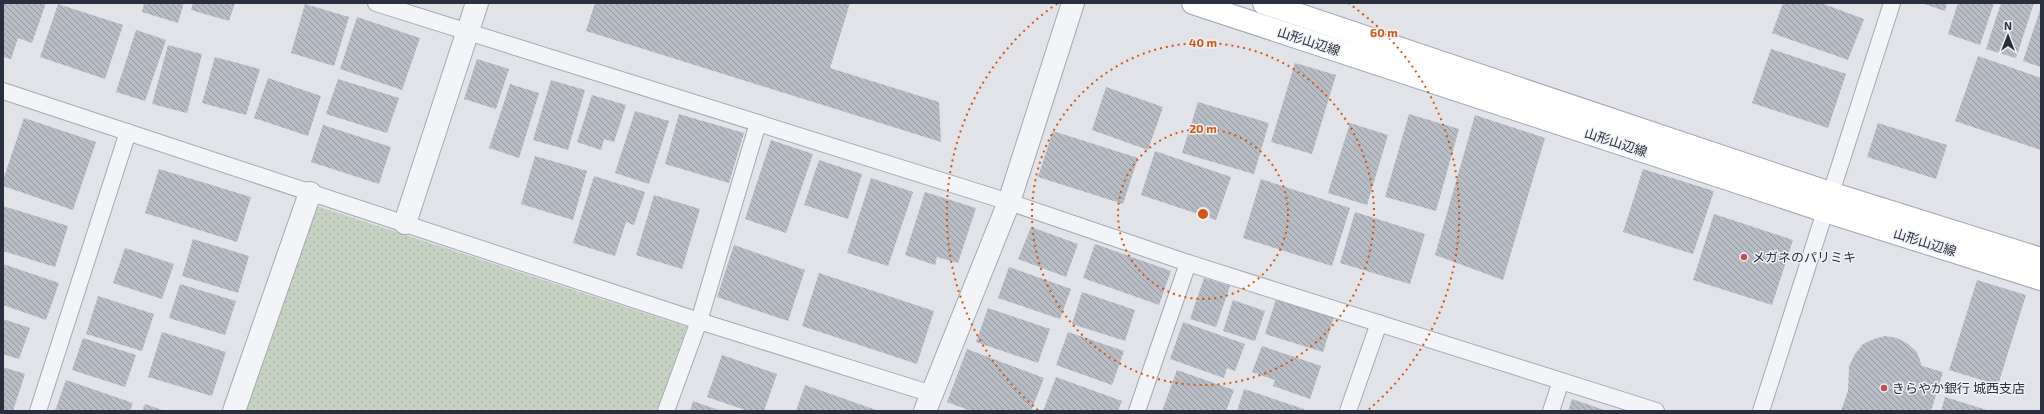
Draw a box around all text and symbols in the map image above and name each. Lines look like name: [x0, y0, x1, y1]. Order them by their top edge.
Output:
north arrow: [1988, 16, 2028, 56]
text: N: [2004, 19, 2012, 32]
street label: 山形山辺線: [1276, 23, 1342, 59]
text: 60 m: [1370, 25, 1398, 39]
text: 40 m: [1189, 35, 1217, 49]
text: 20 m: [1189, 121, 1217, 135]
street label: 山形山辺線: [1583, 124, 1649, 160]
centre of rings: [1196, 207, 1210, 221]
street label: 山形山辺線: [1892, 225, 1958, 259]
place label: メガネのパリミキ: [1752, 249, 1856, 265]
marker: メガネのパリミキ: [1739, 252, 1749, 262]
place label: きらやか銀行 城西支店: [1892, 380, 2025, 396]
marker: きらやか銀行 城西支店: [1879, 383, 1889, 393]

